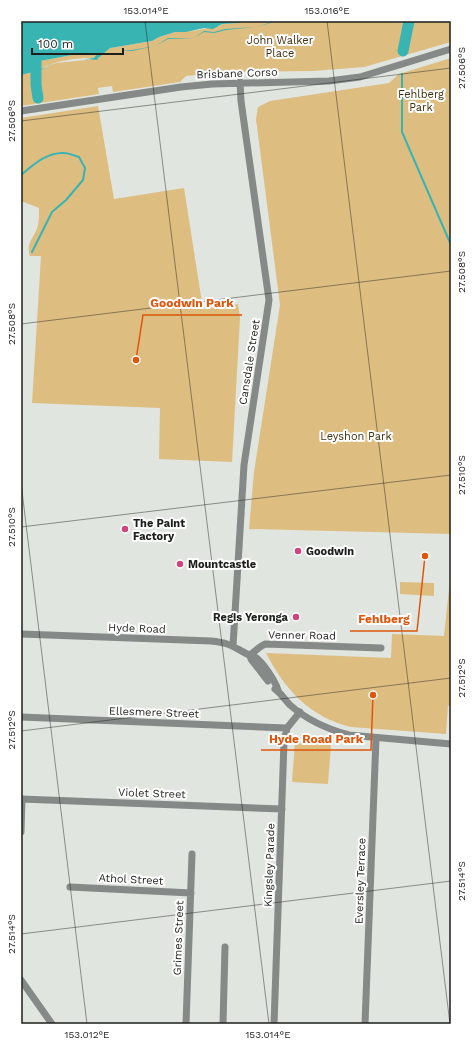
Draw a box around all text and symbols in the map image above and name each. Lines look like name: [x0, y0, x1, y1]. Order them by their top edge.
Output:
text: 153.014°E: [123, 5, 169, 16]
text: 153.016°E: [304, 5, 350, 16]
scale bar: [32, 30, 123, 56]
park label: John Walker Place: [247, 34, 314, 60]
text: 100 m: [38, 37, 73, 51]
text: 27.506°S: [456, 47, 467, 89]
street label: Brisbane Corso: [196, 66, 278, 81]
park label: Fehlberg Park: [398, 88, 444, 114]
text: 27.506°S: [6, 100, 17, 142]
text: 27.508°S: [456, 251, 467, 293]
callout: Goodwin Park: [143, 291, 242, 315]
text: Goodwin Park: [150, 296, 234, 310]
text: 27.508°S: [6, 303, 17, 345]
street label: Cansdale Street: [236, 318, 263, 406]
park label: Leyshon Park: [320, 430, 392, 443]
text: 27.510°S: [456, 455, 467, 495]
text: 27.510°S: [6, 507, 17, 547]
place label: The Paint Factory: [133, 517, 185, 543]
marker: The Paint Factory: [120, 524, 130, 534]
place label: Goodwin: [306, 545, 354, 558]
marker: Goodwin: [293, 546, 303, 556]
place label: Mountcastle: [188, 558, 256, 571]
marker: Mountcastle: [175, 559, 185, 569]
callout: Fehlberg: [350, 607, 417, 631]
place label: Regis Yeronga: [213, 611, 289, 624]
marker: Regis Yeronga: [291, 612, 301, 622]
text: Fehlberg: [358, 612, 410, 626]
street label: Hyde Road: [108, 621, 166, 636]
street label: Venner Road: [268, 628, 336, 643]
text: 27.512°S: [456, 658, 467, 698]
street label: Ellesmere Street: [109, 704, 200, 721]
text: 27.512°S: [6, 710, 17, 750]
callout: Hyde Road Park: [261, 726, 371, 750]
text: Hyde Road Park: [269, 732, 364, 746]
street label: Violet Street: [118, 786, 186, 801]
street label: Kingsley Parade: [262, 823, 277, 907]
street label: Eversley Terrace: [352, 838, 369, 924]
text: 27.514°S: [456, 861, 467, 901]
street label: Athol Street: [98, 871, 164, 888]
street label: Grimes Street: [171, 900, 186, 976]
text: 27.514°S: [6, 914, 17, 954]
text: 153.012°E: [65, 1029, 109, 1040]
text: 153.014°E: [245, 1029, 291, 1040]

